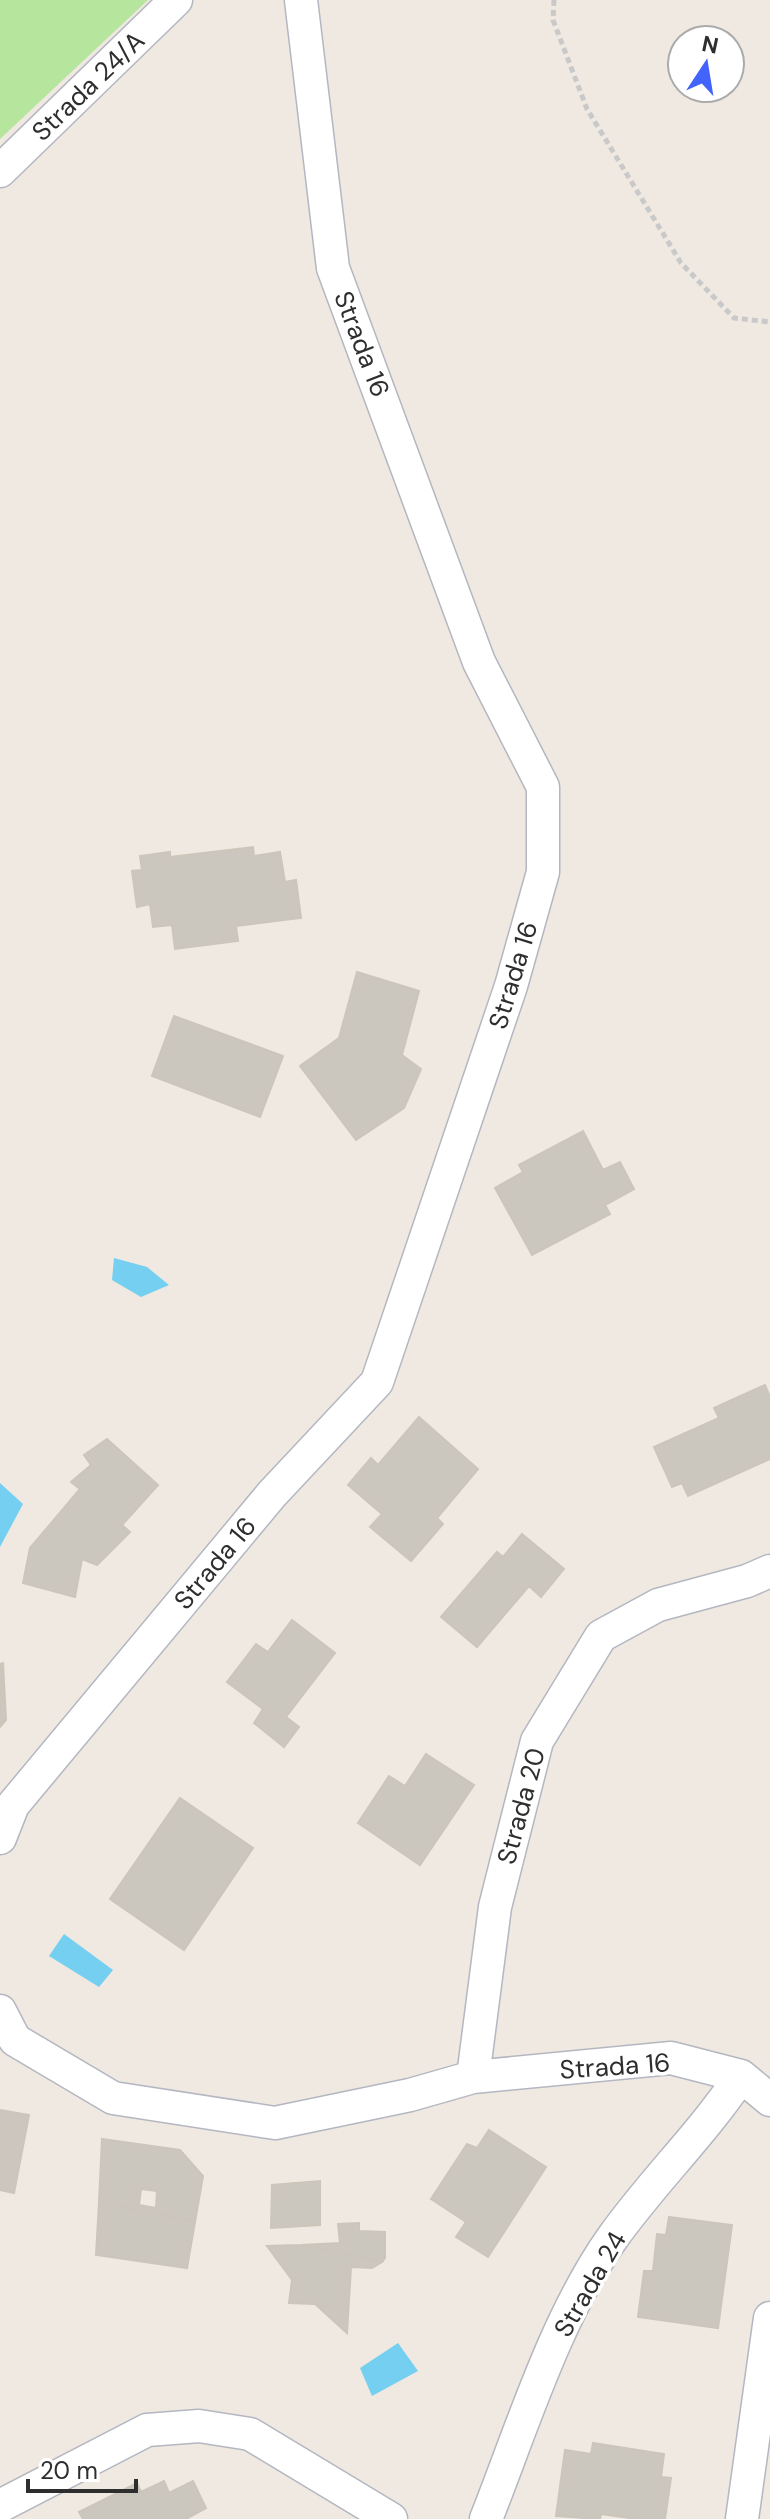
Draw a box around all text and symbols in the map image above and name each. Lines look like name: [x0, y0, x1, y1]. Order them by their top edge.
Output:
street label: Strada 24/A: [24, 24, 152, 148]
north arrow: [666, 24, 746, 104]
text: N: [699, 29, 721, 61]
street label: Strada 16: [326, 286, 398, 402]
street label: Strada 16: [481, 917, 545, 1033]
street label: Strada 16: [166, 1510, 264, 1616]
street label: Strada 20: [489, 1744, 553, 1868]
street label: Strada 16: [559, 2045, 671, 2087]
street label: Strada 24: [546, 2225, 634, 2343]
scale bar: [28, 2443, 136, 2493]
text: 20 m: [40, 2455, 98, 2486]

